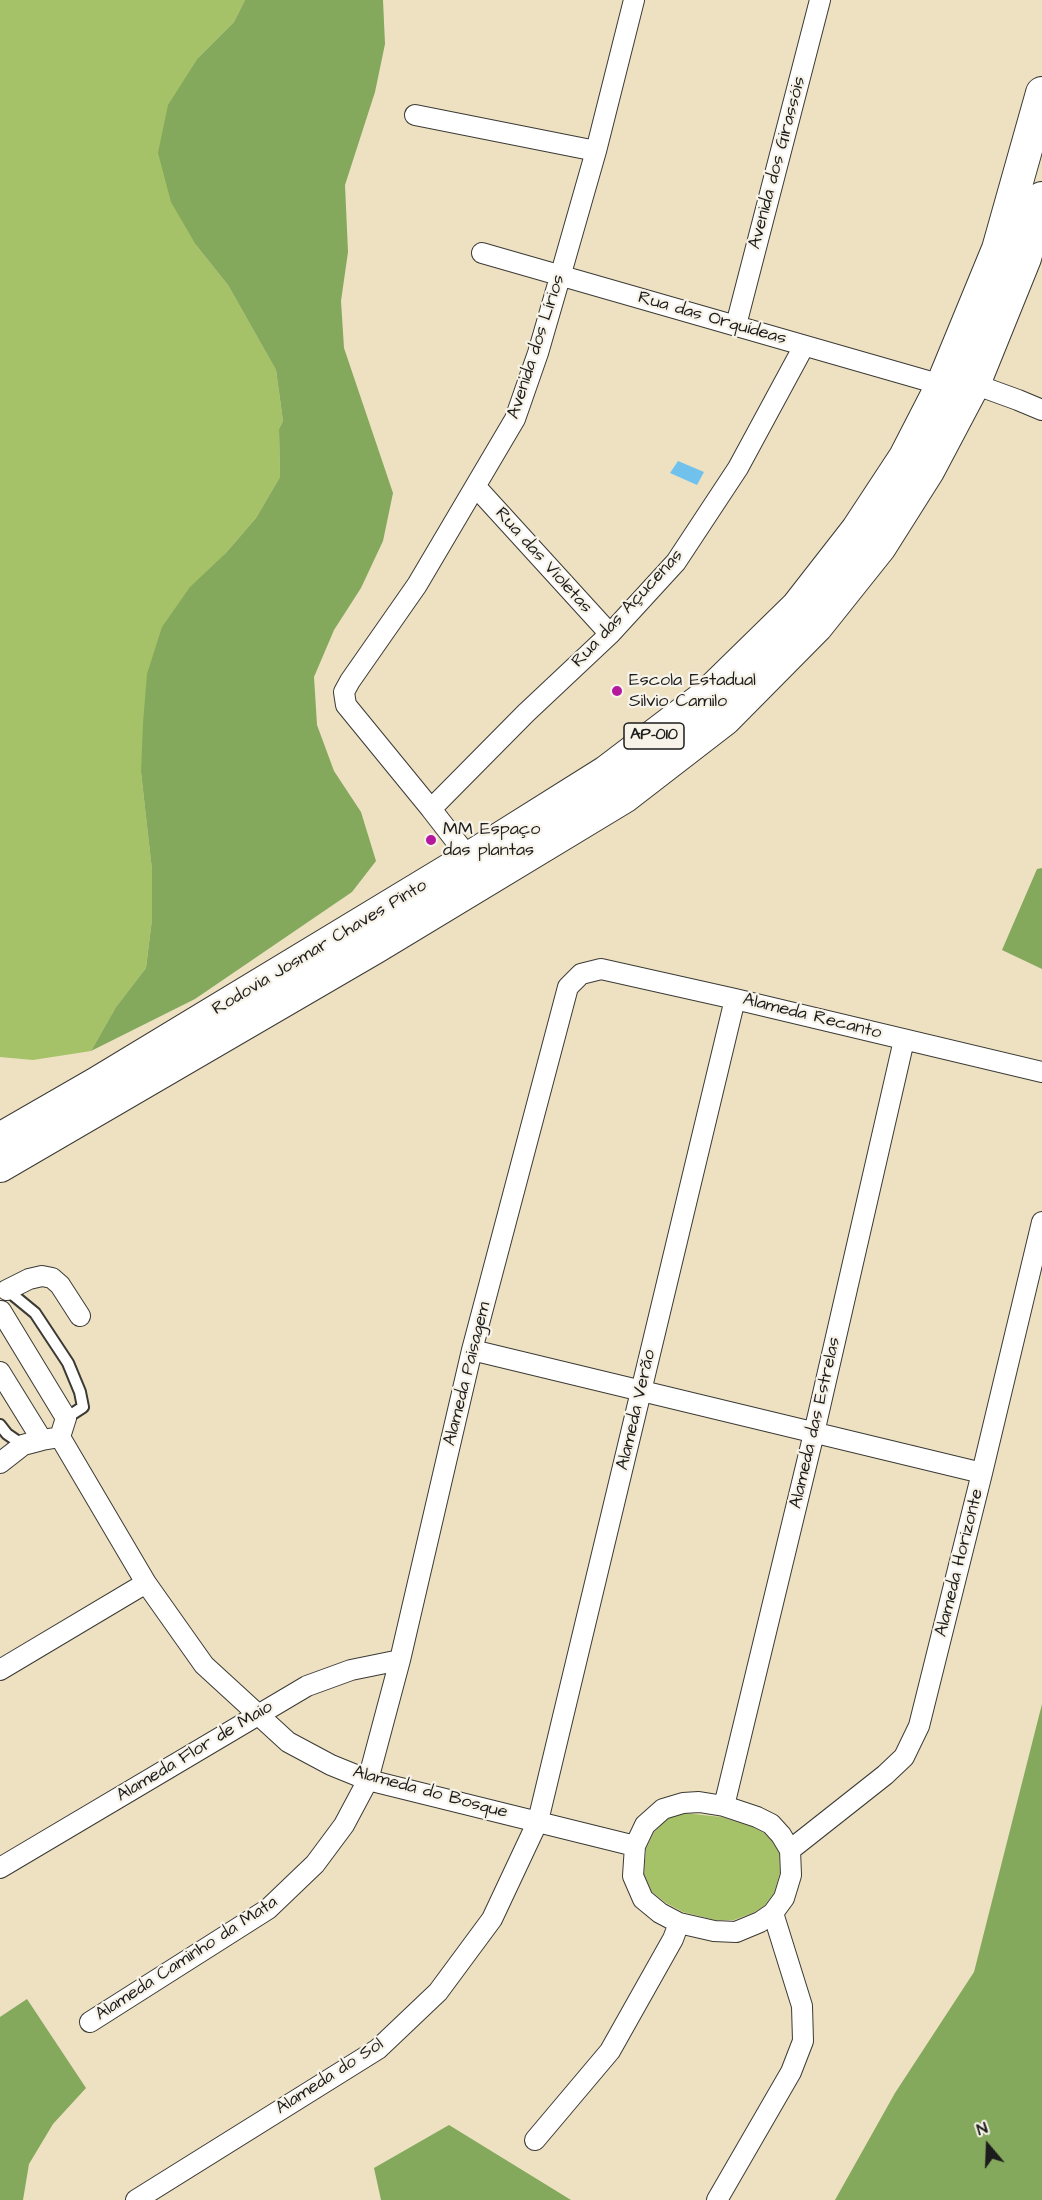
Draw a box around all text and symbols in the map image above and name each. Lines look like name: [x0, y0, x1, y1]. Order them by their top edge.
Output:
street label: Avenida dos Girassóis: [745, 74, 811, 252]
street label: Avenida dos Lírios: [503, 272, 571, 422]
street label: Rua das Orquídeas: [635, 288, 789, 350]
street label: Rua das Violetas: [490, 504, 596, 618]
street label: Rua das Açucenas: [568, 546, 688, 672]
place label: Escola Estadual Silvio Camilo: [629, 670, 756, 712]
marker: Escola Estadual Silvio Camilo: [610, 684, 624, 698]
road number: AP-010: [624, 723, 684, 749]
place label: MM Espaço das plantas: [443, 819, 540, 862]
marker: MM Espaço das plantas: [424, 833, 438, 847]
street label: Rodovia Josmar Chaves Pinto: [209, 875, 431, 1021]
street label: Alameda Recanto: [740, 989, 884, 1045]
street label: Alameda Paisagem: [440, 1300, 496, 1448]
street label: Alameda das Estrelas: [786, 1335, 846, 1511]
street label: Alameda Verão: [613, 1348, 661, 1472]
street label: Alameda Horizonte: [931, 1487, 989, 1639]
street label: Alameda Flor de Maio: [113, 1697, 277, 1807]
street label: Alameda do Bosque: [350, 1762, 510, 1824]
street label: Alameda Caminho da Mata: [92, 1892, 282, 2026]
street label: Alameda do Sol: [272, 2034, 388, 2120]
north arrow: [958, 2116, 1018, 2176]
text: N: [974, 2117, 990, 2141]

